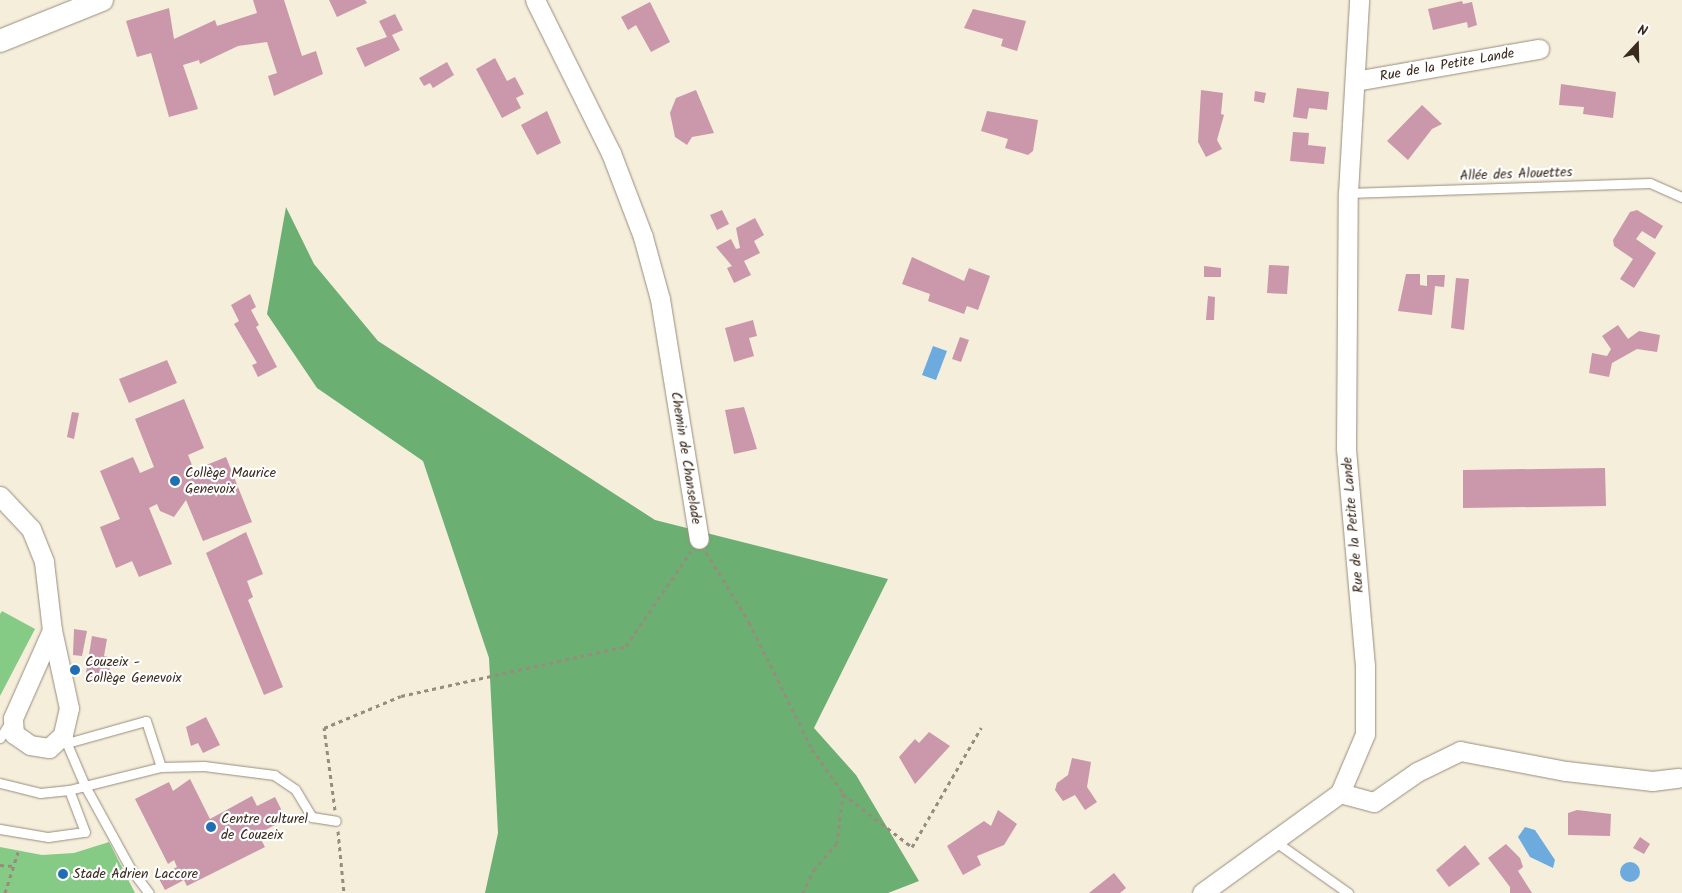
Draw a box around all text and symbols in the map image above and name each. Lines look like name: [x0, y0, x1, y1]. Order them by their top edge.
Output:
text: N: [1634, 19, 1650, 43]
north arrow: [1612, 20, 1662, 70]
street label: Rue de la Petite Lande: [1378, 45, 1516, 85]
street label: Allée des Alouettes: [1459, 164, 1573, 184]
street label: Chemin de Chanselade: [667, 390, 705, 526]
street label: Rue de la Petite Lande: [1339, 456, 1367, 594]
place label: Collège Maurice Genevoix: [185, 465, 276, 498]
marker: Collège Maurice Genevoix: [169, 475, 181, 487]
place label: Couzeix - Collège Genevoix: [85, 654, 181, 686]
marker: Couzeix - Collège Genevoix: [69, 664, 81, 676]
place label: Centre culturel de Couzeix: [221, 811, 308, 844]
marker: Centre culturel de Couzeix: [205, 821, 217, 833]
place label: Stade Adrien Laccore: [73, 866, 198, 882]
marker: Stade Adrien Laccore: [57, 868, 69, 880]

